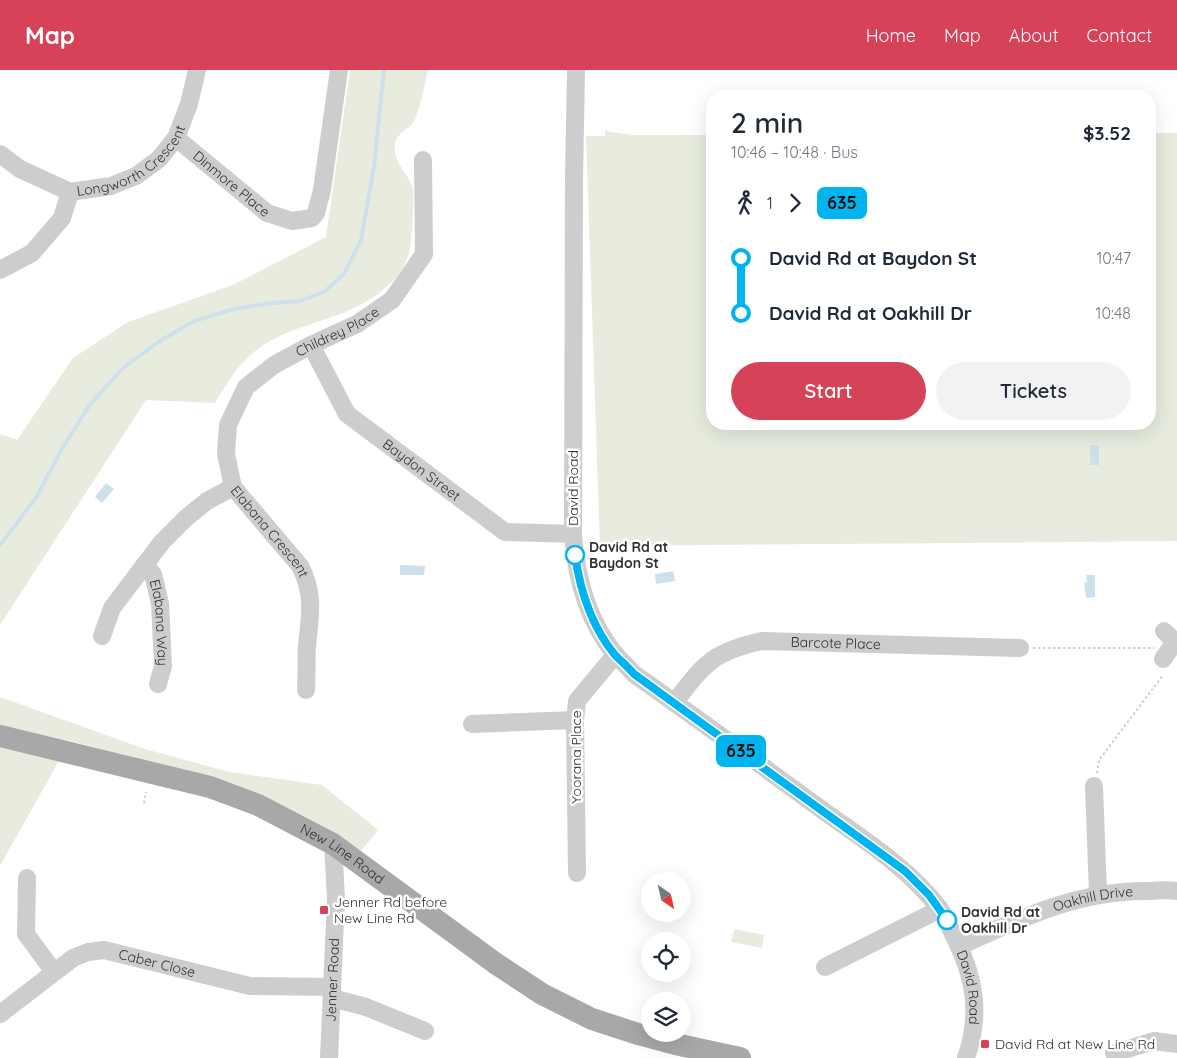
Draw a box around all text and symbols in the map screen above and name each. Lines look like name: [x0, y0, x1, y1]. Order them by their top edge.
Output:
text: Map: [25, 20, 75, 50]
text: Home: [866, 24, 916, 47]
text: Map: [944, 24, 981, 47]
text: About: [1009, 24, 1059, 47]
text: Contact: [1087, 24, 1152, 47]
text: 2 min: [731, 105, 803, 140]
text: $3.52: [1083, 121, 1131, 145]
street label: Longworth Crescent: [75, 122, 189, 200]
text: 10:46 – 10:48 · Bus: [731, 142, 858, 162]
street label: Dinmore Place: [189, 147, 274, 221]
icon: walk: [731, 189, 759, 217]
icon: forward: [781, 189, 809, 217]
text: 635: [827, 191, 857, 214]
text: 1: [767, 193, 773, 213]
text: David Rd at Baydon St: [769, 246, 977, 270]
text: 10:47: [1096, 248, 1131, 268]
text: David Rd at Oakhill Dr: [769, 301, 972, 325]
street label: Childrey Place: [292, 303, 383, 361]
text: 10:48: [1095, 303, 1131, 323]
button: Start: [731, 362, 926, 420]
button: Tickets: [936, 362, 1131, 420]
street label: Baydon Street: [379, 435, 464, 505]
street label: David Road: [564, 450, 582, 526]
street label: Elabana Crescent: [227, 482, 313, 580]
place label: David Rd at Baydon St: [589, 538, 669, 572]
marker: David Rd at Baydon St: [565, 545, 585, 565]
street label: Elabana Way: [146, 578, 172, 666]
street label: Barcote Place: [790, 633, 881, 653]
street label: Yoorana Place: [567, 710, 585, 804]
line badge: 635: [712, 735, 770, 767]
text: 635: [726, 739, 756, 762]
street label: New Line Road: [297, 820, 388, 888]
north arrow: [641, 872, 691, 922]
map controls: [641, 872, 691, 1042]
street label: Oakhill Drive: [1051, 882, 1134, 915]
place label: Jenner Rd before New Line Rd: [334, 893, 447, 927]
place label: David Rd at Oakhill Dr: [961, 903, 1041, 937]
marker: Jenner Rd before New Line Rd: [318, 904, 330, 916]
marker: David Rd at Oakhill Dr: [937, 910, 957, 930]
button: locate: [641, 932, 691, 982]
street label: Jenner Road: [322, 938, 343, 1022]
street label: Caber Close: [117, 945, 197, 981]
street label: David Road: [953, 947, 983, 1025]
button: layers: [641, 992, 691, 1042]
place label: David Rd at New Line Rd: [995, 1035, 1155, 1053]
marker: David Rd at New Line Rd: [979, 1038, 991, 1050]

